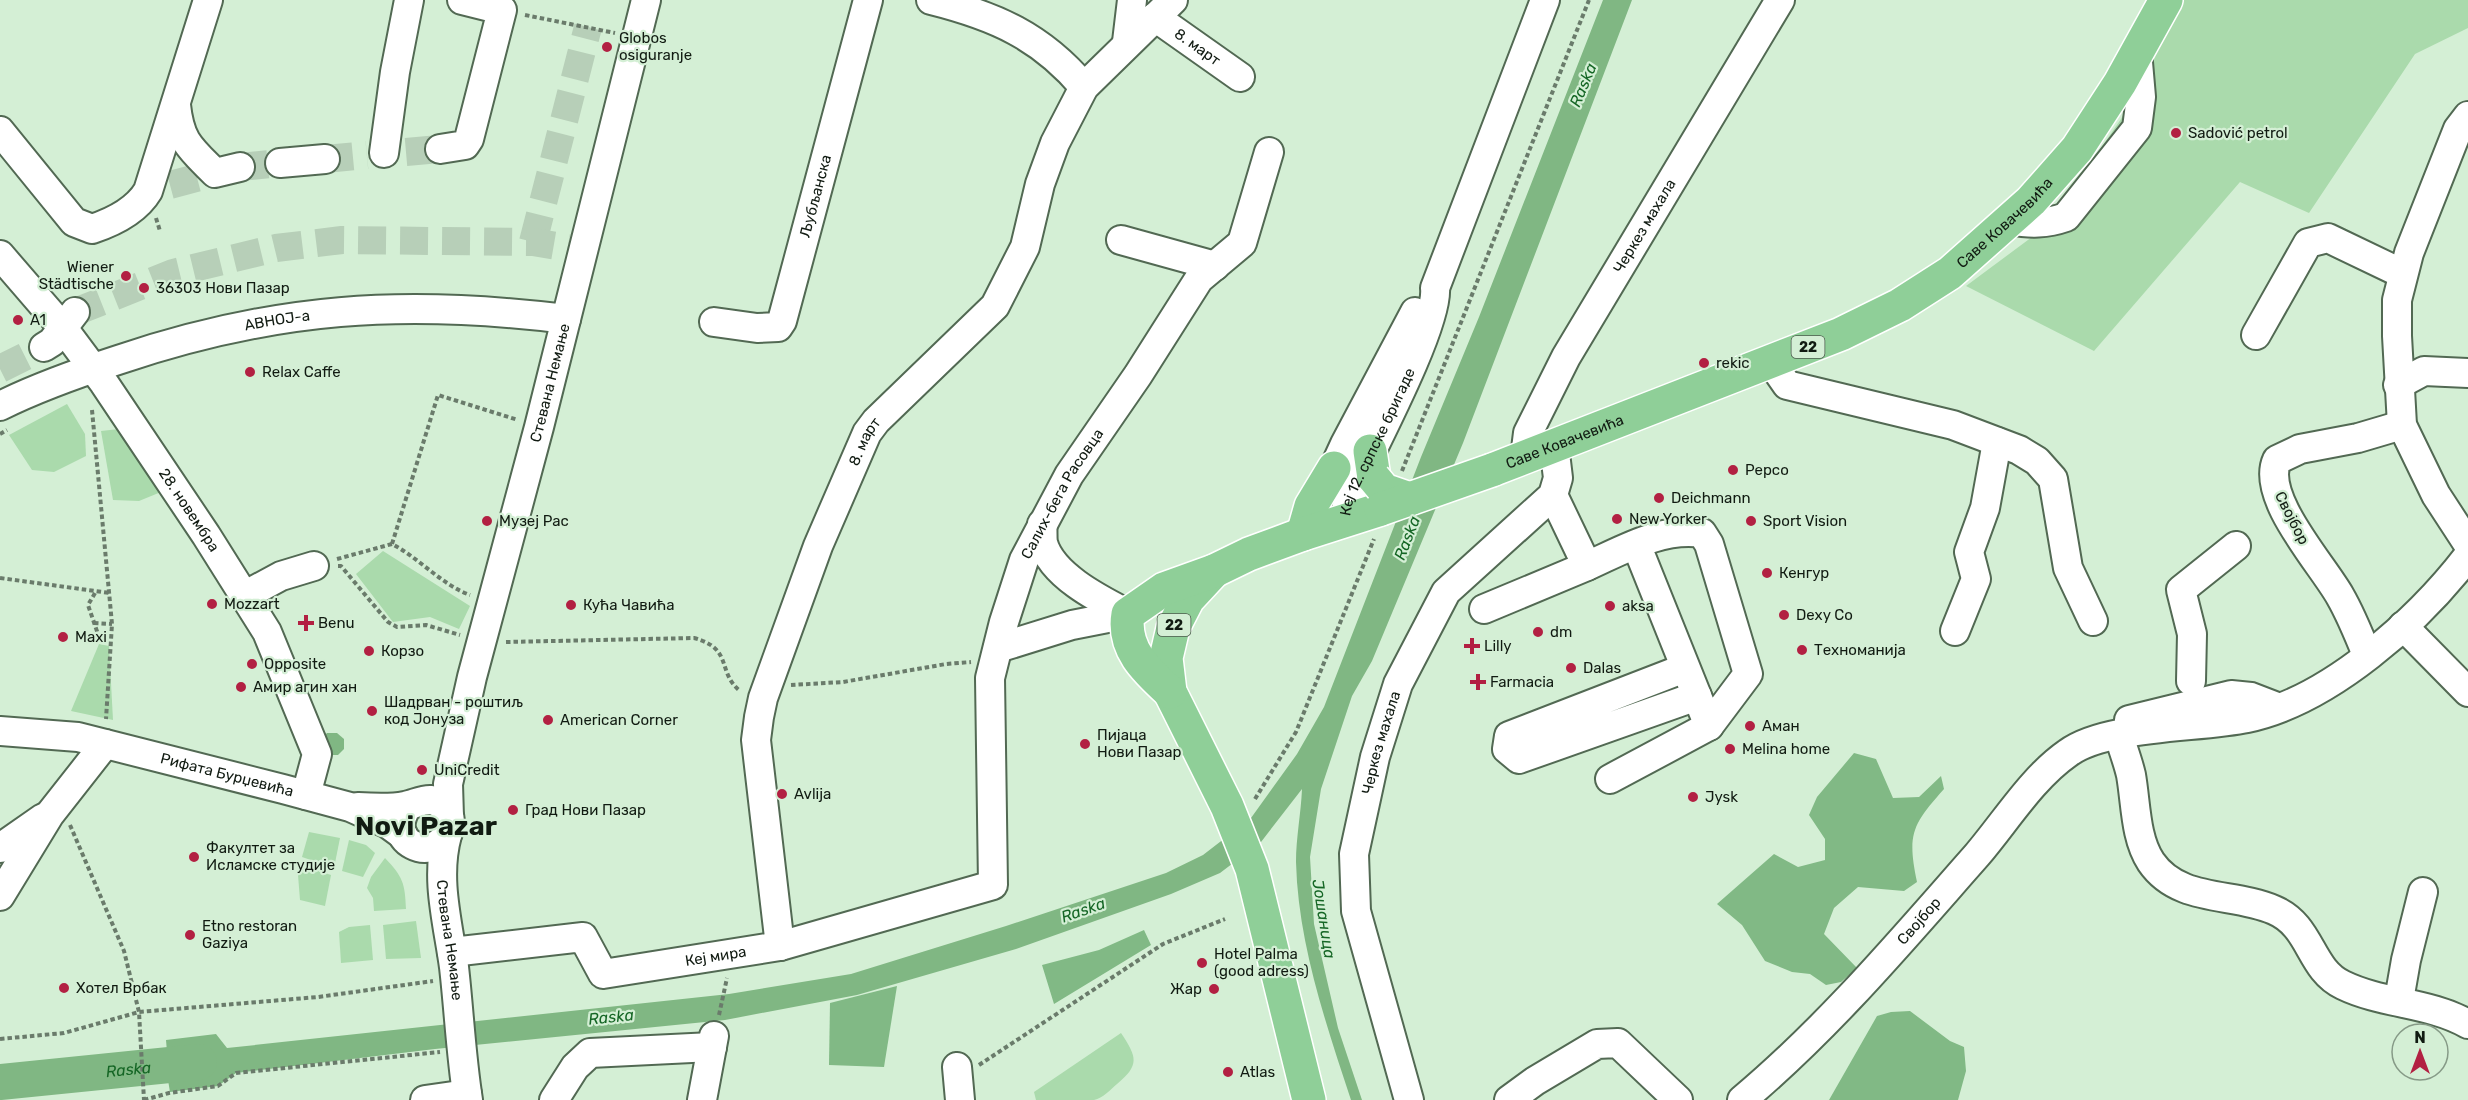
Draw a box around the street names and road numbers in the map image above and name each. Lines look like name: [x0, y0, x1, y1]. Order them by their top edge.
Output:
street label: 8. март: [1171, 25, 1224, 70]
street label: Љубљанска: [796, 153, 835, 240]
street label: Саве Ковачевића: [1953, 174, 2057, 272]
street label: Черкез махала: [1609, 176, 1680, 276]
street label: АВНОЈ-а: [243, 306, 311, 334]
street label: Стевана Немање: [526, 322, 574, 444]
road number: 22: [1792, 336, 1824, 358]
street label: Кеј 12. српске бригаде: [1336, 365, 1419, 517]
street label: Саве Ковачевића: [1503, 411, 1626, 473]
street label: 8. март: [845, 414, 885, 469]
street label: Салих-бега Расовца: [1017, 425, 1107, 562]
street label: 28. новембра: [155, 465, 223, 555]
street label: Својбор: [2271, 488, 2313, 548]
road number: 22: [1158, 614, 1190, 636]
street label: Черкез махала: [1358, 689, 1404, 796]
street label: Рифата Бурџевића: [159, 749, 296, 800]
street label: Стевана Немање: [433, 879, 466, 1001]
street label: Својбор: [1893, 894, 1945, 948]
street label: Кеј мира: [684, 942, 748, 970]

